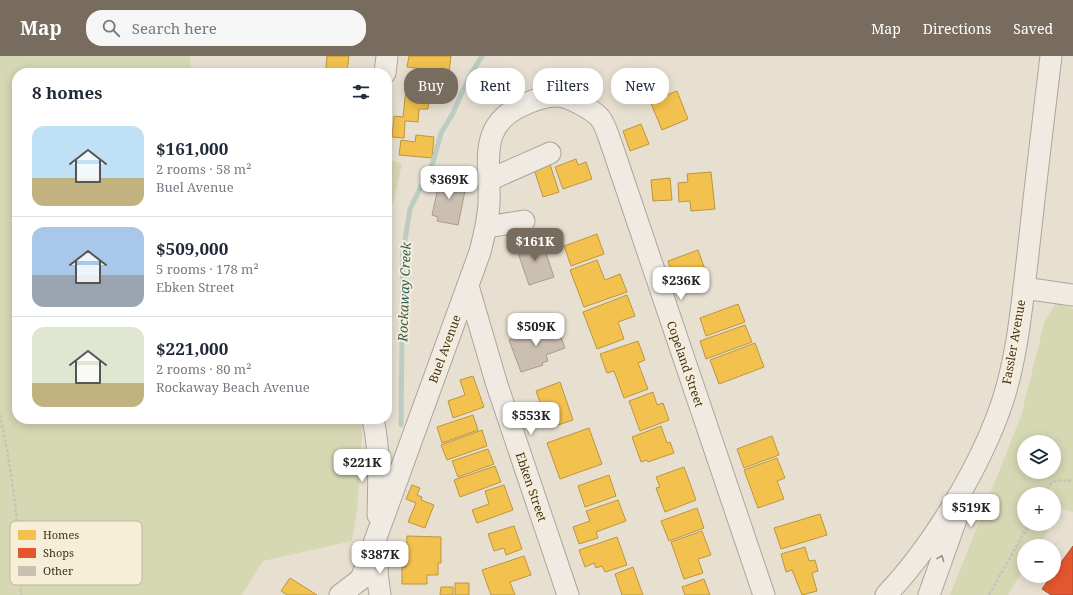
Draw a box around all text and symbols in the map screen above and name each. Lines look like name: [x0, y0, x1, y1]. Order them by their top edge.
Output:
search box: [86, 10, 366, 46]
text: Map: [20, 15, 62, 41]
icon: search: [100, 17, 122, 39]
text: Search here: [132, 18, 217, 38]
text: Map: [871, 19, 901, 38]
text: Directions: [923, 19, 991, 38]
text: Saved: [1013, 19, 1053, 38]
chip: Buy: [404, 68, 458, 104]
chip: Rent: [466, 68, 525, 104]
chip: Filters: [533, 68, 603, 104]
chip: New: [611, 68, 669, 104]
text: 8 homes: [32, 81, 102, 104]
icon: filters: [350, 81, 372, 103]
text: $161,000: [156, 137, 228, 160]
icon: home: [64, 142, 112, 190]
text: 2 rooms · 58 m²: [156, 160, 251, 178]
pin: $369K: [421, 166, 477, 200]
text: $369K: [430, 170, 468, 188]
text: Buel Avenue: [156, 178, 234, 196]
pin: $161K: [507, 228, 563, 262]
text: $161K: [516, 232, 554, 250]
text: $509,000: [156, 237, 228, 260]
water label: Rockaway Creek: [393, 241, 415, 343]
icon: home: [64, 243, 112, 291]
text: 5 rooms · 178 m²: [156, 260, 259, 278]
pin: $236K: [653, 267, 709, 301]
text: $236K: [662, 271, 700, 289]
text: Ebken Street: [156, 278, 234, 296]
street label: Fassler Avenue: [998, 298, 1029, 386]
street label: Buel Avenue: [424, 312, 465, 385]
pin: $509K: [508, 313, 564, 347]
text: $509K: [517, 317, 555, 335]
street label: Copeland Street: [663, 318, 708, 409]
text: $221,000: [156, 337, 228, 360]
icon: home: [64, 343, 112, 391]
text: 2 rooms · 80 m²: [156, 360, 251, 378]
text: Rockaway Beach Avenue: [156, 378, 310, 396]
pin: $553K: [503, 402, 559, 436]
text: $553K: [512, 406, 550, 424]
map controls: [1017, 435, 1061, 583]
button: layers: [1017, 435, 1061, 479]
pin: $221K: [334, 449, 390, 483]
street label: Ebken Street: [512, 450, 551, 524]
text: $221K: [343, 453, 381, 471]
button: +: [1017, 487, 1061, 531]
pin: $519K: [943, 494, 999, 528]
text: $519K: [952, 498, 990, 516]
legend: [10, 521, 142, 585]
text: Homes: [43, 527, 79, 542]
button: −: [1017, 539, 1061, 583]
pin: $387K: [352, 541, 408, 575]
text: Shops: [43, 545, 74, 560]
text: $387K: [361, 545, 399, 563]
one-way arrow: [936, 555, 944, 562]
text: Other: [43, 563, 74, 578]

